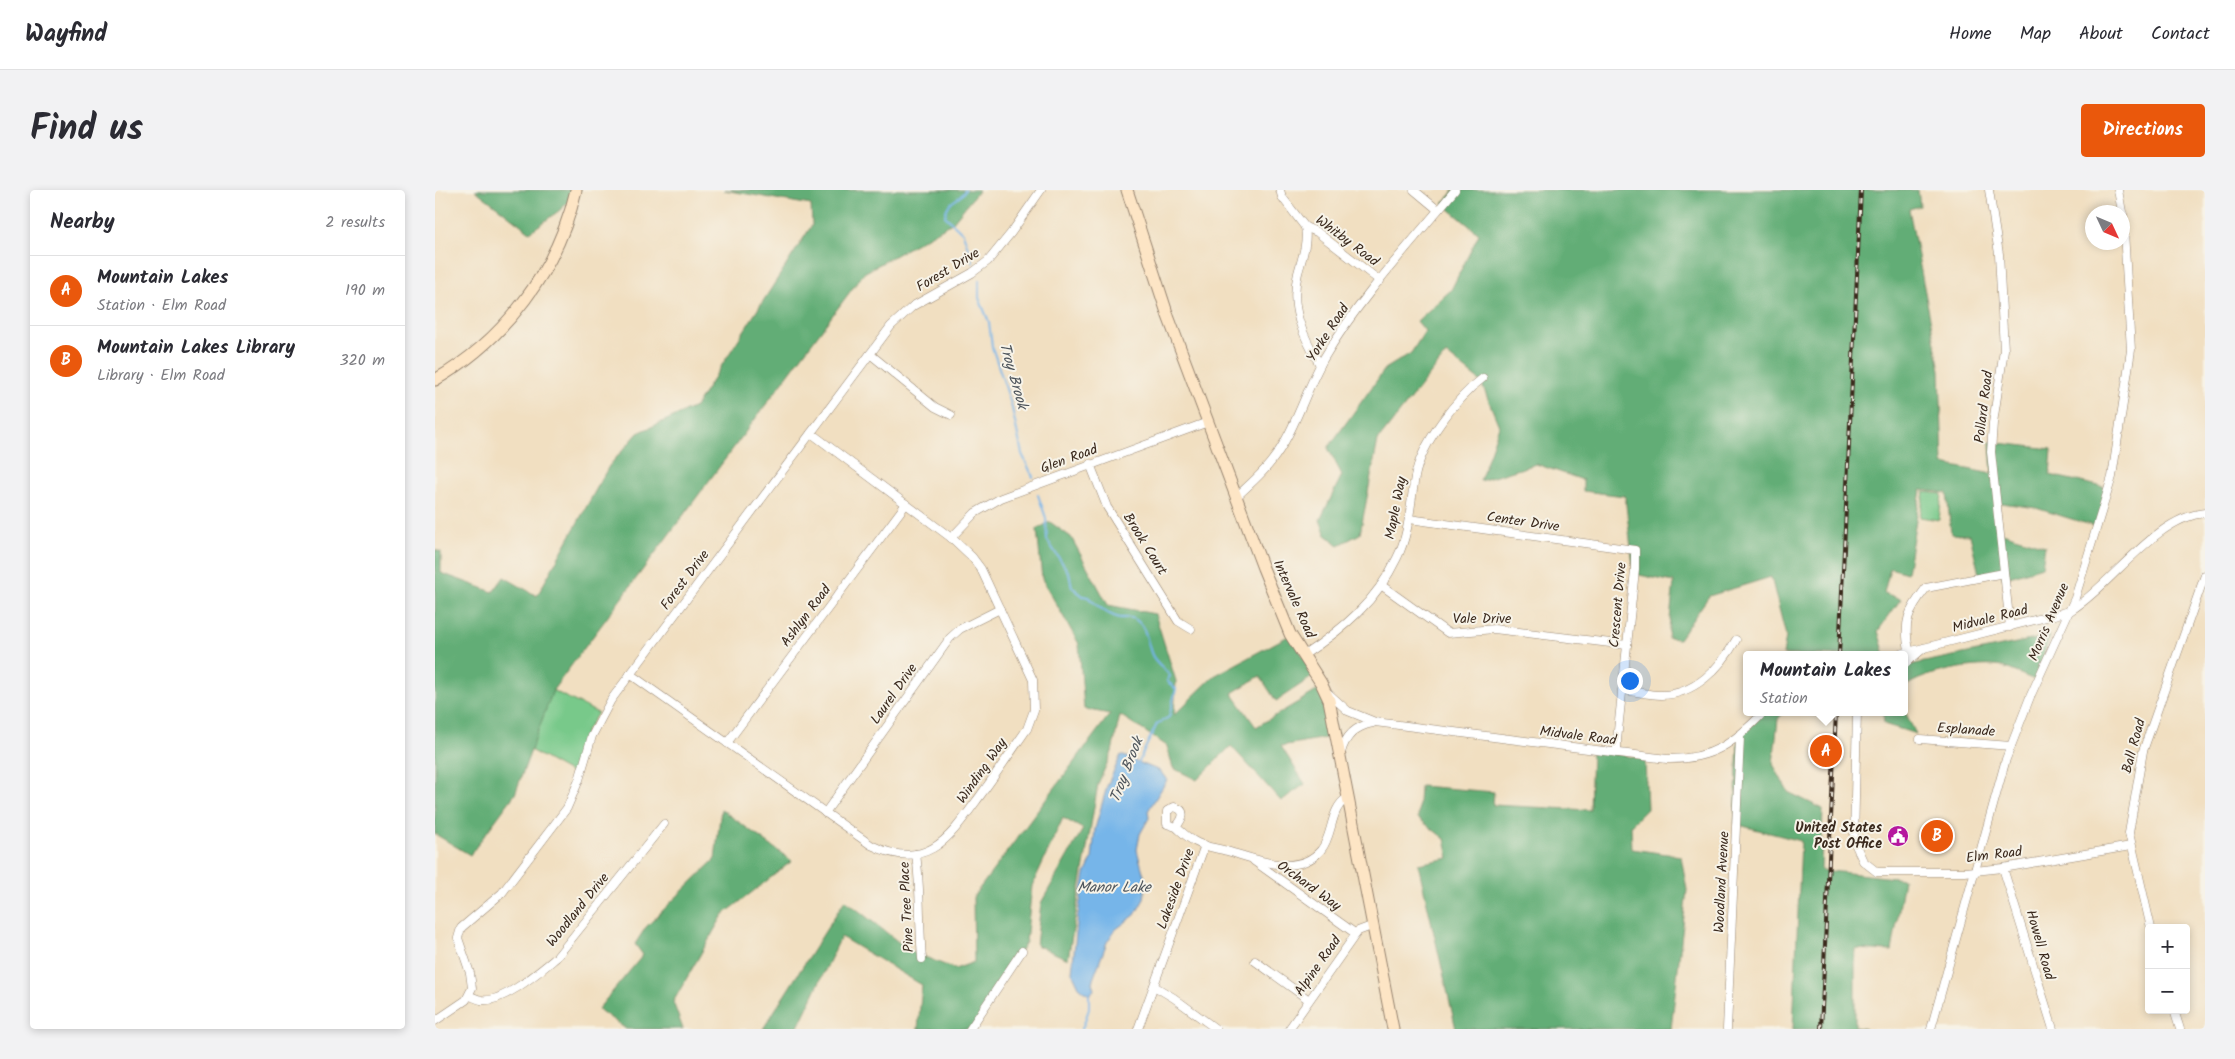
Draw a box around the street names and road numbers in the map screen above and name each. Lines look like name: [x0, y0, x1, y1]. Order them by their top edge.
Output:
street label: Whitby Road: [1311, 210, 1384, 273]
street label: Forest Drive: [912, 242, 985, 298]
street label: Yorke Road: [1301, 299, 1356, 366]
street label: Pollard Road: [1969, 369, 1999, 444]
street label: Glen Road: [1037, 438, 1102, 480]
street label: Maple Way: [1379, 474, 1413, 541]
street label: Center Drive: [1485, 506, 1562, 538]
street label: Brook Court: [1117, 509, 1173, 580]
street label: Forest Drive: [655, 545, 716, 615]
street label: Intervale Road: [1267, 556, 1322, 643]
street label: Crescent Drive: [1603, 561, 1633, 649]
street label: Ashlyn Road: [775, 579, 837, 652]
street label: Morris Avenue: [2023, 579, 2076, 664]
street label: Midvale Road: [1950, 599, 2031, 639]
street label: Vale Drive: [1453, 608, 1512, 630]
street label: Laurel Drive: [865, 658, 924, 729]
street label: Ball Road: [2116, 715, 2152, 776]
street label: Esplanade: [1936, 717, 1996, 743]
street label: Midvale Road: [1538, 720, 1619, 752]
street label: Winding Way: [951, 733, 1013, 808]
street label: Woodland Avenue: [1708, 830, 1736, 933]
street label: Elm Road: [1965, 841, 2024, 869]
street label: Lakeside Drive: [1151, 845, 1201, 932]
street label: Orchard Way: [1272, 855, 1346, 917]
street label: Pine Tree Place: [894, 860, 920, 953]
street label: Woodland Drive: [541, 868, 615, 952]
street label: Howell Road: [2020, 907, 2061, 984]
street label: Alpine Road: [1289, 930, 1347, 1001]

